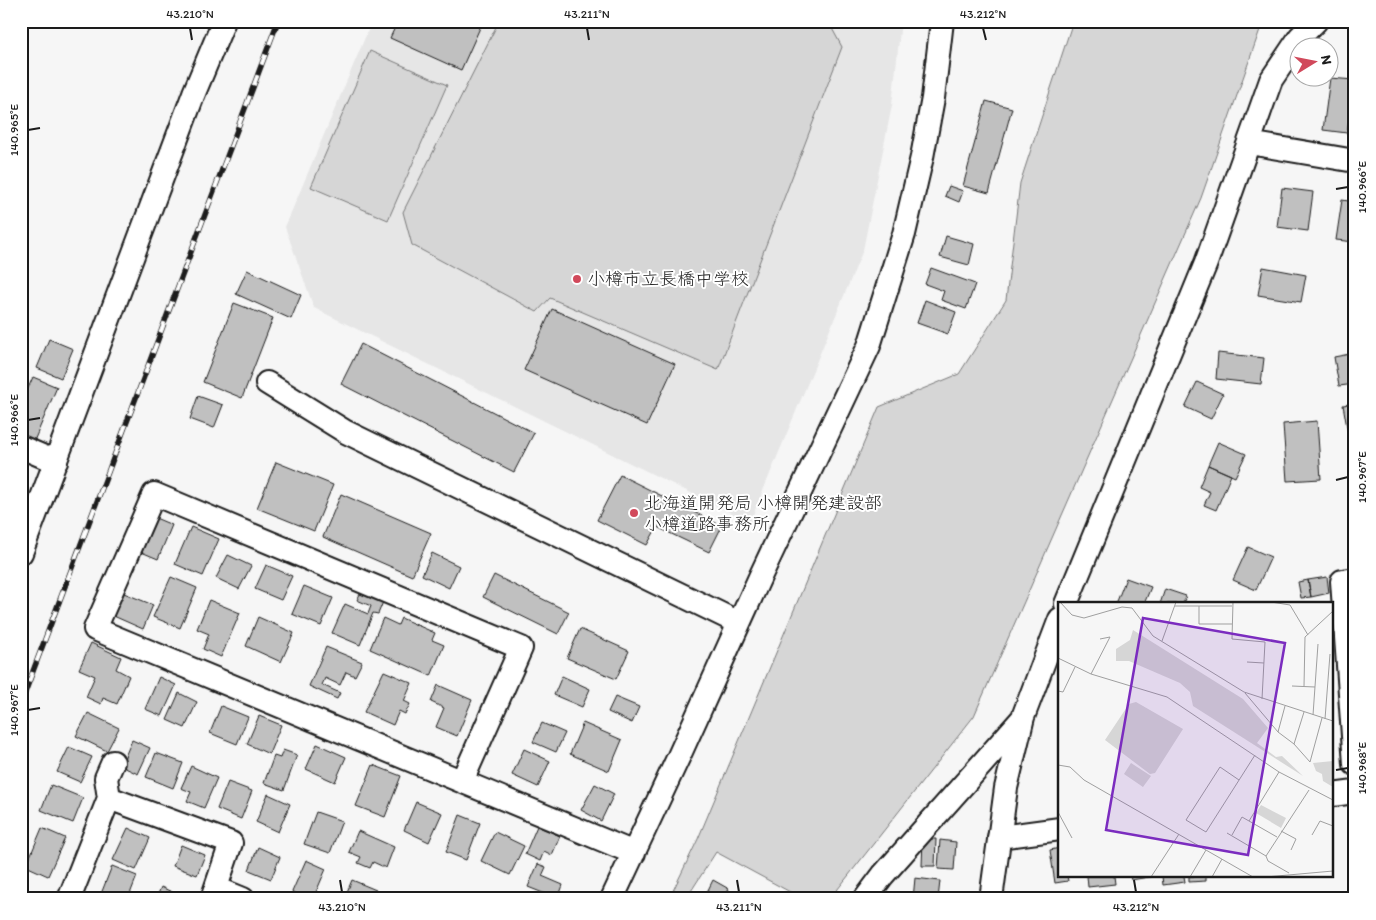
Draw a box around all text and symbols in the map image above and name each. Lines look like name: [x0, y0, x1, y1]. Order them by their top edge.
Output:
text: 43.210°N: [166, 7, 214, 21]
text: 43.211°N: [564, 7, 610, 21]
text: 43.212°N: [960, 7, 1006, 21]
north arrow: [1288, 38, 1338, 88]
text: N: [1317, 54, 1336, 66]
text: 140.965°E: [7, 104, 21, 156]
text: 140.966°E: [1355, 160, 1369, 213]
place label: 小樽市立長橋中学校: [587, 268, 749, 290]
marker: 小樽市立長橋中学校: [571, 273, 583, 285]
text: 140.966°E: [7, 393, 21, 446]
text: 140.967°E: [1355, 451, 1369, 503]
place label: 北海道開発局 小樽開発建設部 小樽道路事務所: [644, 492, 882, 535]
marker: 北海道開発局 小樽開発建設部 小樽道路事務所: [628, 507, 640, 519]
inset map: [1058, 602, 1334, 878]
text: 140.967°E: [7, 684, 21, 736]
text: 140.968°E: [1355, 741, 1369, 794]
text: 43.210°N: [318, 900, 366, 914]
text: 43.211°N: [716, 900, 762, 914]
text: 43.212°N: [1113, 900, 1159, 914]

